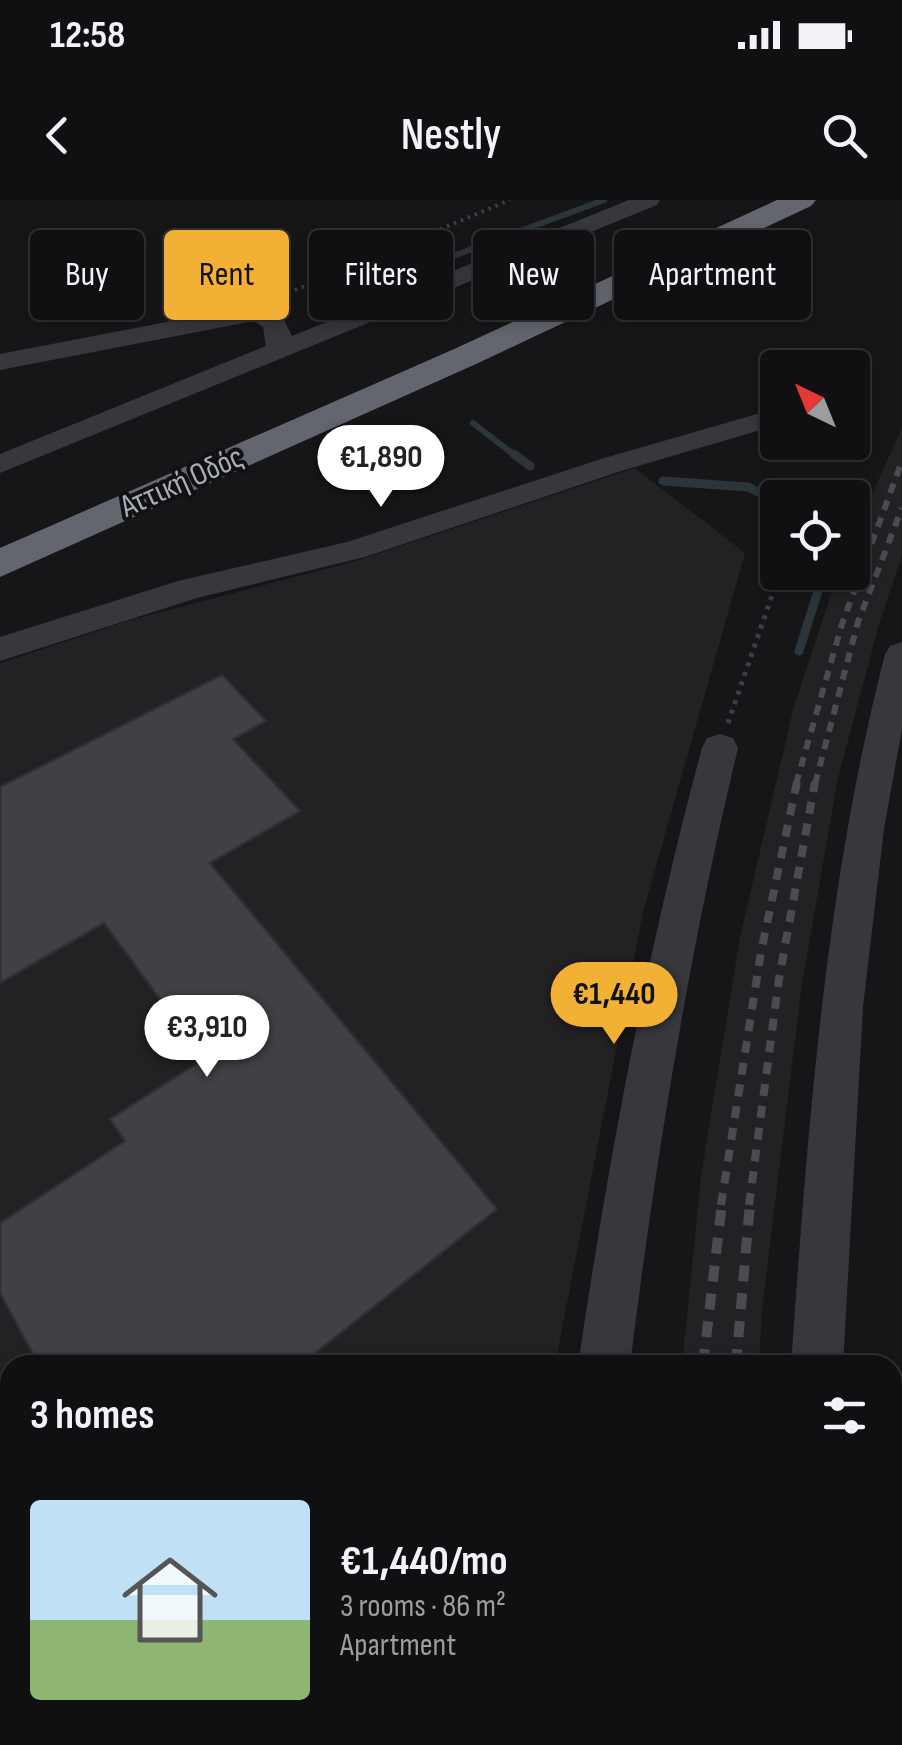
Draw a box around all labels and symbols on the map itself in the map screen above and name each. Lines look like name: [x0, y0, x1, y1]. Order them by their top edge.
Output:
north arrow: [760, 350, 870, 460]
pin: €1,890: [300, 425, 462, 510]
street label: Αττική Οδός: [113, 438, 250, 527]
pin: €1,440: [533, 962, 695, 1047]
pin: €3,910: [126, 995, 288, 1080]

